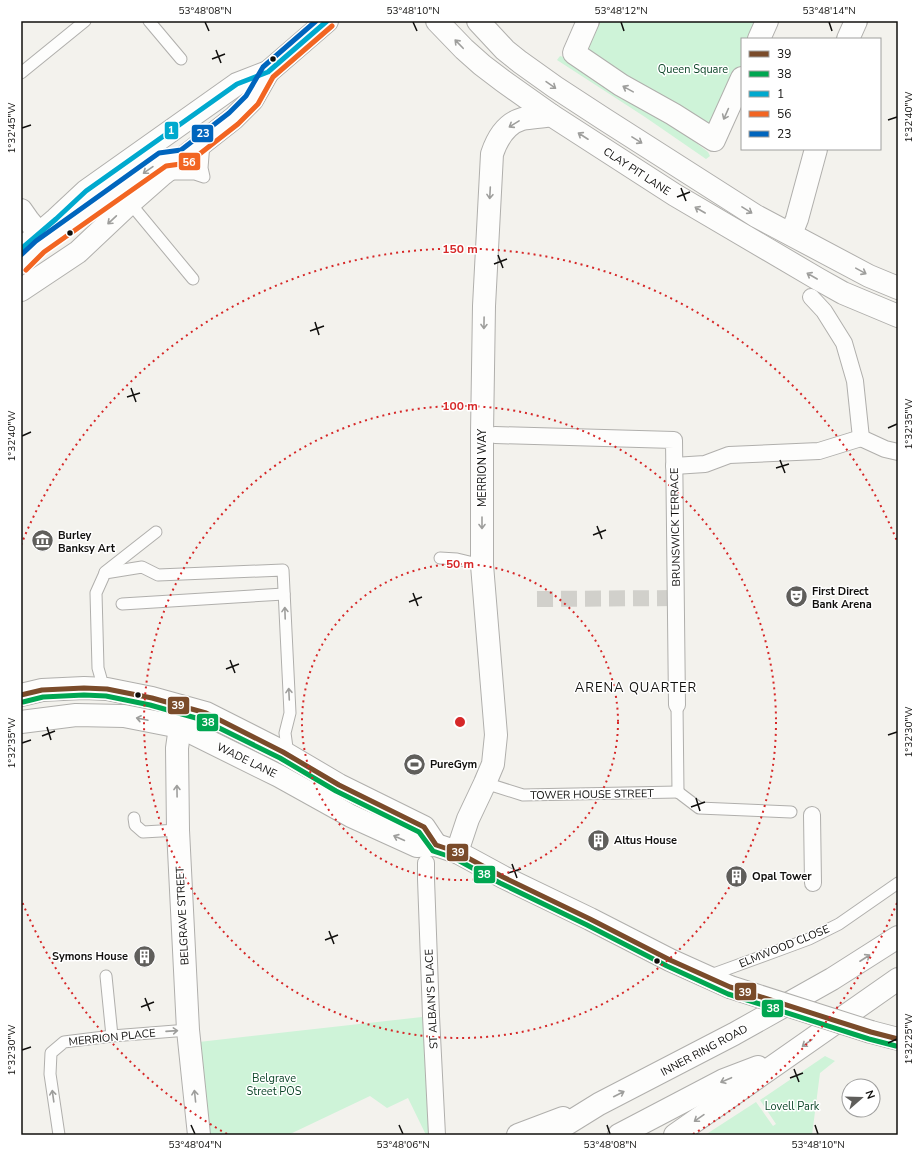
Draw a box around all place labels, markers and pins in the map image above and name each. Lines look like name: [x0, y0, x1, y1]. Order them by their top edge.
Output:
unlabelled marker: [268, 54, 278, 64]
unlabelled marker: [65, 228, 75, 238]
museum icon: Burley Banksy Art: [30, 528, 56, 554]
place label: Burley Banksy Art: [58, 528, 116, 556]
theatre icon: First Direct Bank Arena: [784, 584, 810, 610]
place label: First Direct Bank Arena: [812, 584, 872, 612]
unlabelled marker: [133, 690, 143, 700]
centre of rings: [453, 715, 467, 729]
sports icon: PureGym: [402, 751, 428, 777]
place label: PureGym: [430, 757, 477, 772]
building icon: Altus House: [585, 827, 611, 853]
place label: Altus House: [614, 833, 677, 848]
building icon: Opal Tower: [724, 863, 750, 889]
place label: Opal Tower: [752, 869, 812, 884]
building icon: Symons House: [131, 943, 157, 969]
place label: Symons House: [52, 949, 128, 964]
unlabelled marker: [652, 956, 662, 966]

